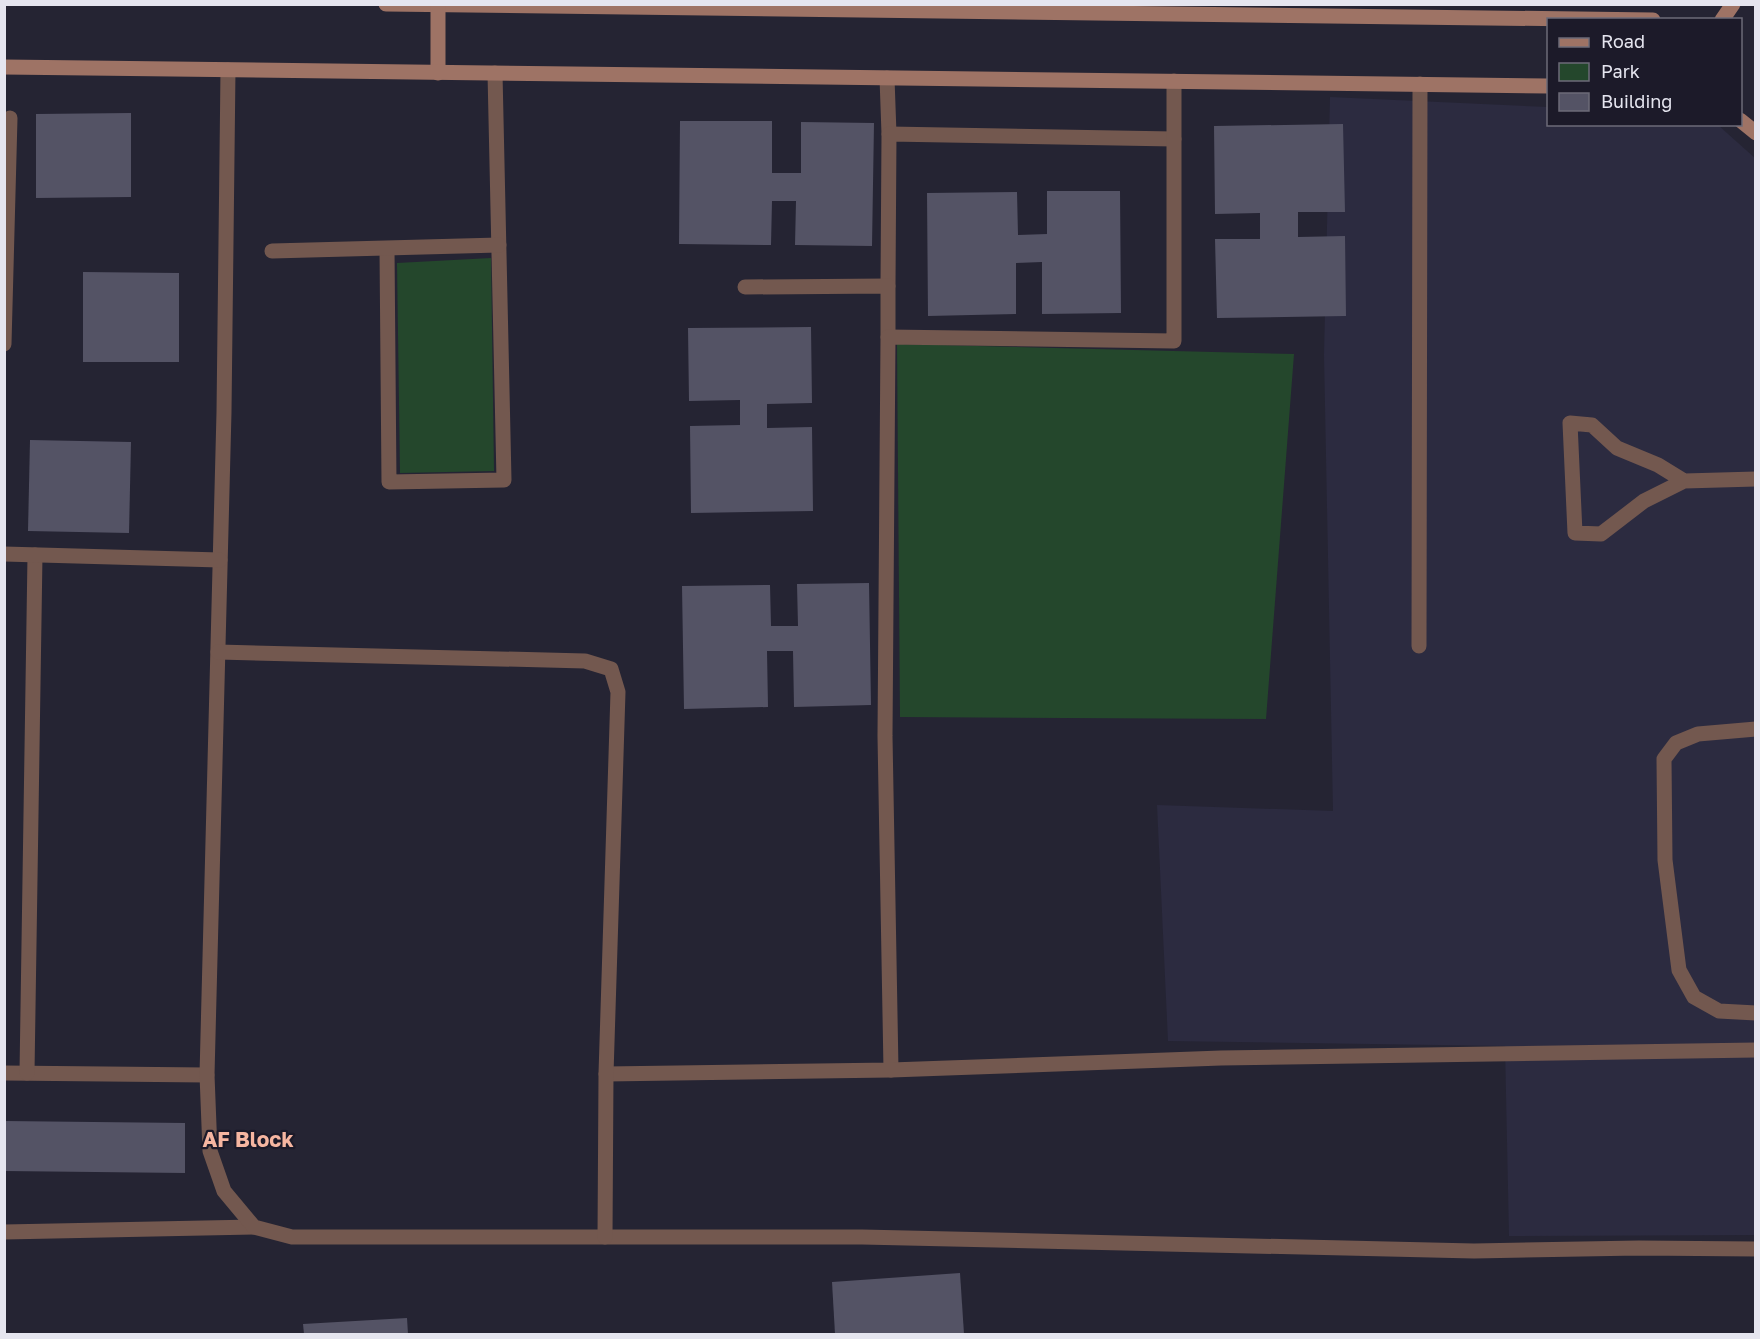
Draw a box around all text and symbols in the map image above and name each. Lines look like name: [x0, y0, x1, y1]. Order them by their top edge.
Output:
legend: [1547, 18, 1742, 126]
text: Road: [1601, 30, 1645, 52]
text: Park: [1601, 60, 1640, 82]
text: Building: [1601, 90, 1672, 112]
district label: AF Block: [202, 1126, 294, 1152]

